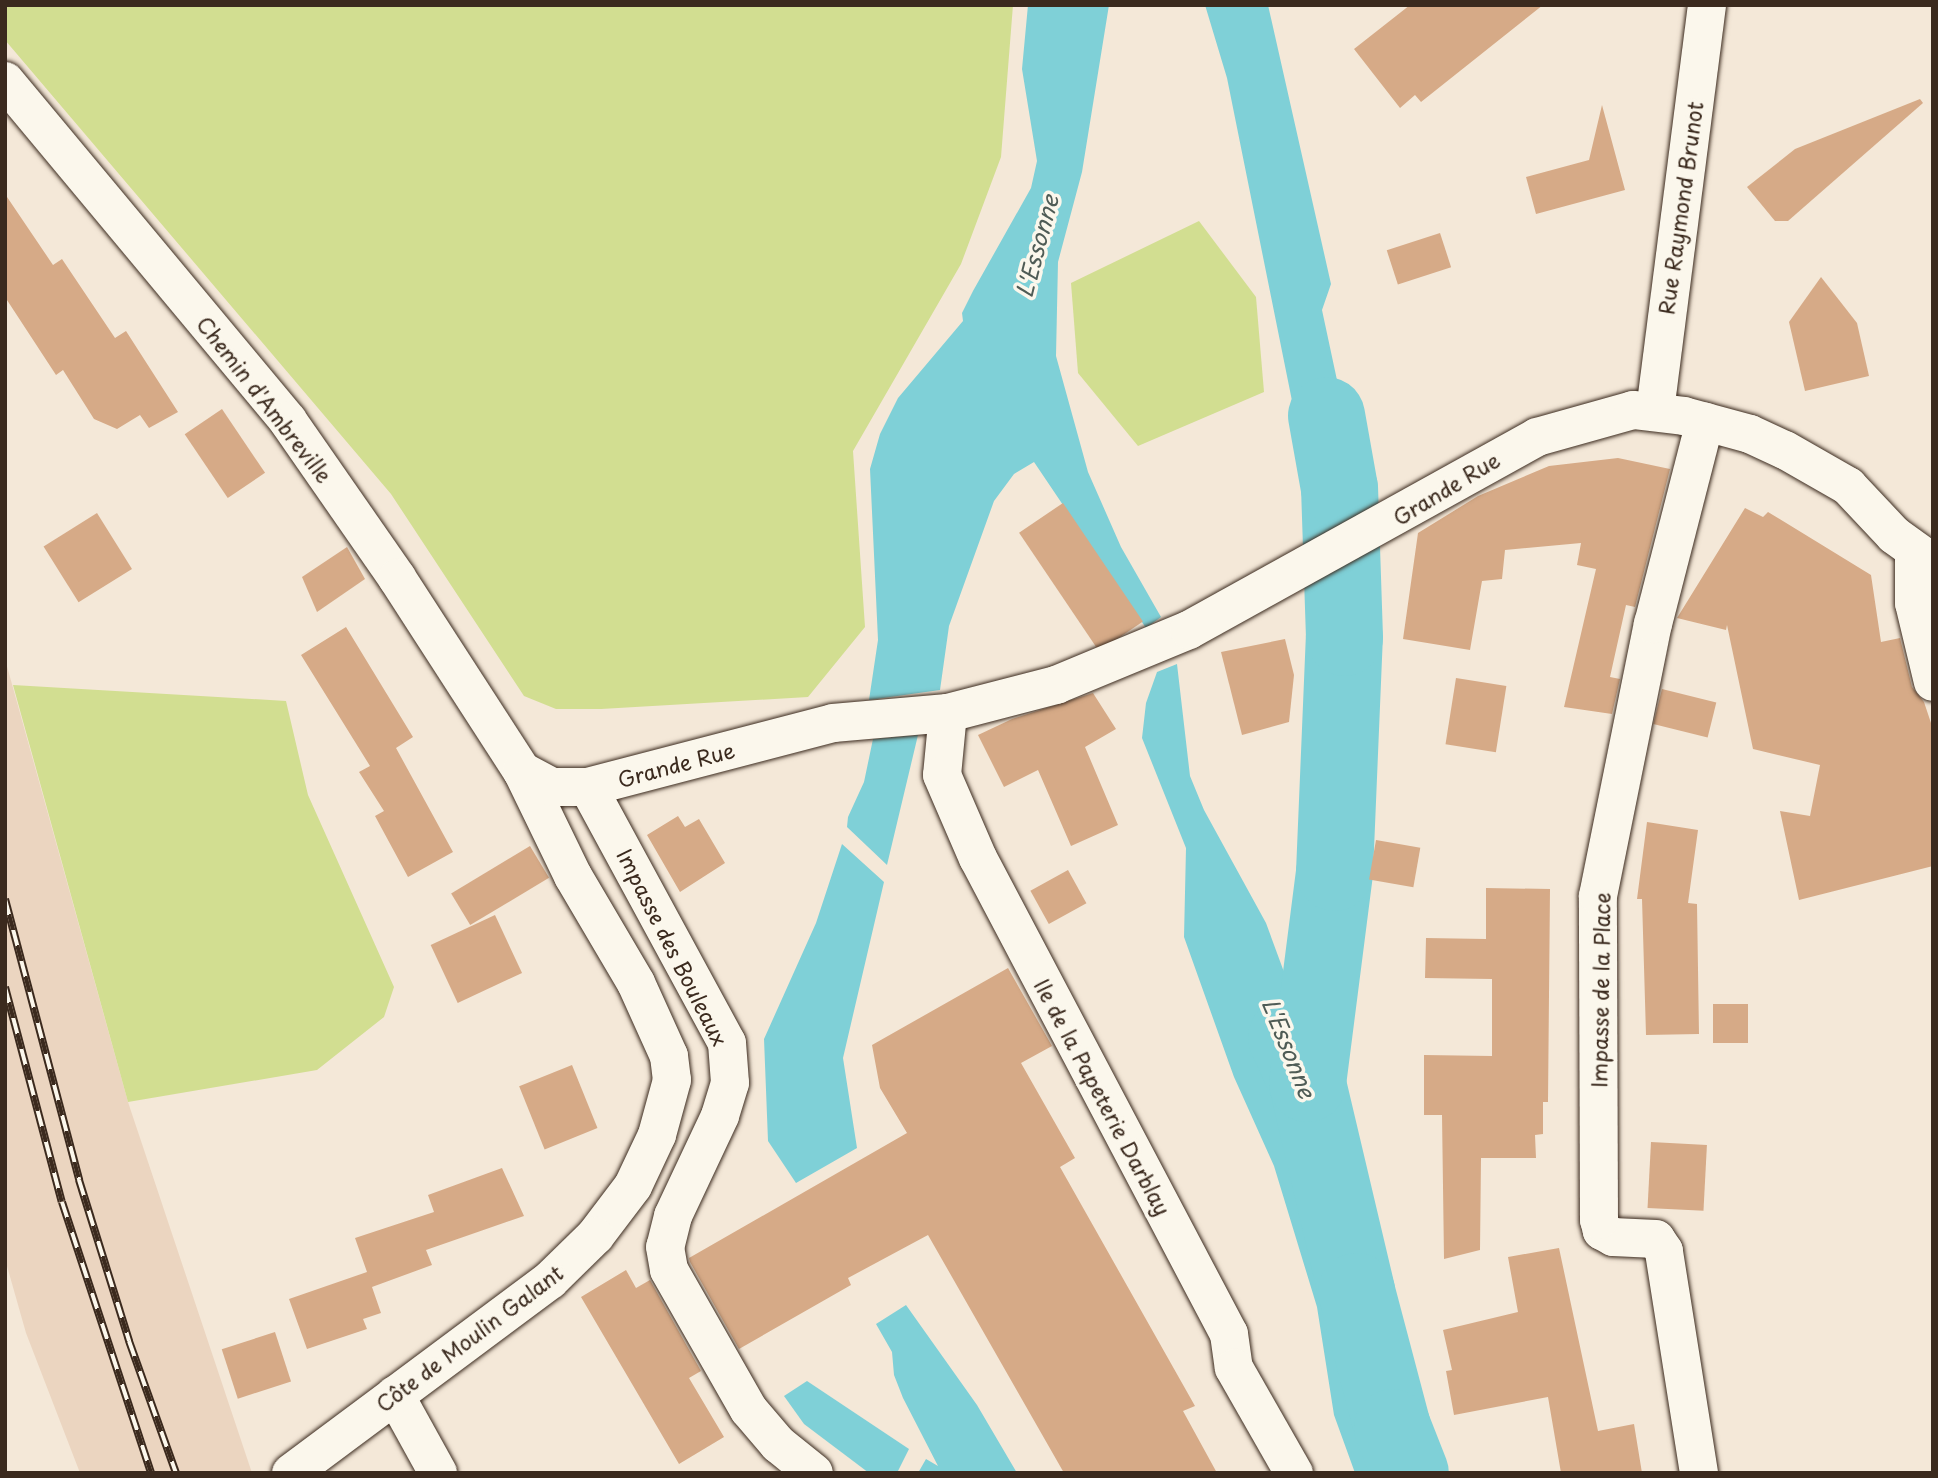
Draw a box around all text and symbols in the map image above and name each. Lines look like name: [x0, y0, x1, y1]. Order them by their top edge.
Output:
street label: Rue Raymond Brunot: [1652, 99, 1708, 317]
water label: L'Essonne: [1010, 192, 1064, 300]
street label: Chemin d'Ambreville: [192, 311, 338, 487]
street label: Grande Rue: [1388, 446, 1504, 530]
street label: Grande Rue: [614, 736, 738, 792]
street label: Impasse des Bouleaux: [612, 844, 734, 1050]
street label: Impasse de la Place: [1586, 891, 1614, 1089]
street label: Ile de la Papeterie Darblay: [1029, 973, 1177, 1221]
water label: L'Essonne: [1256, 994, 1322, 1102]
street label: Côte de Moulin Galant: [370, 1259, 568, 1417]

